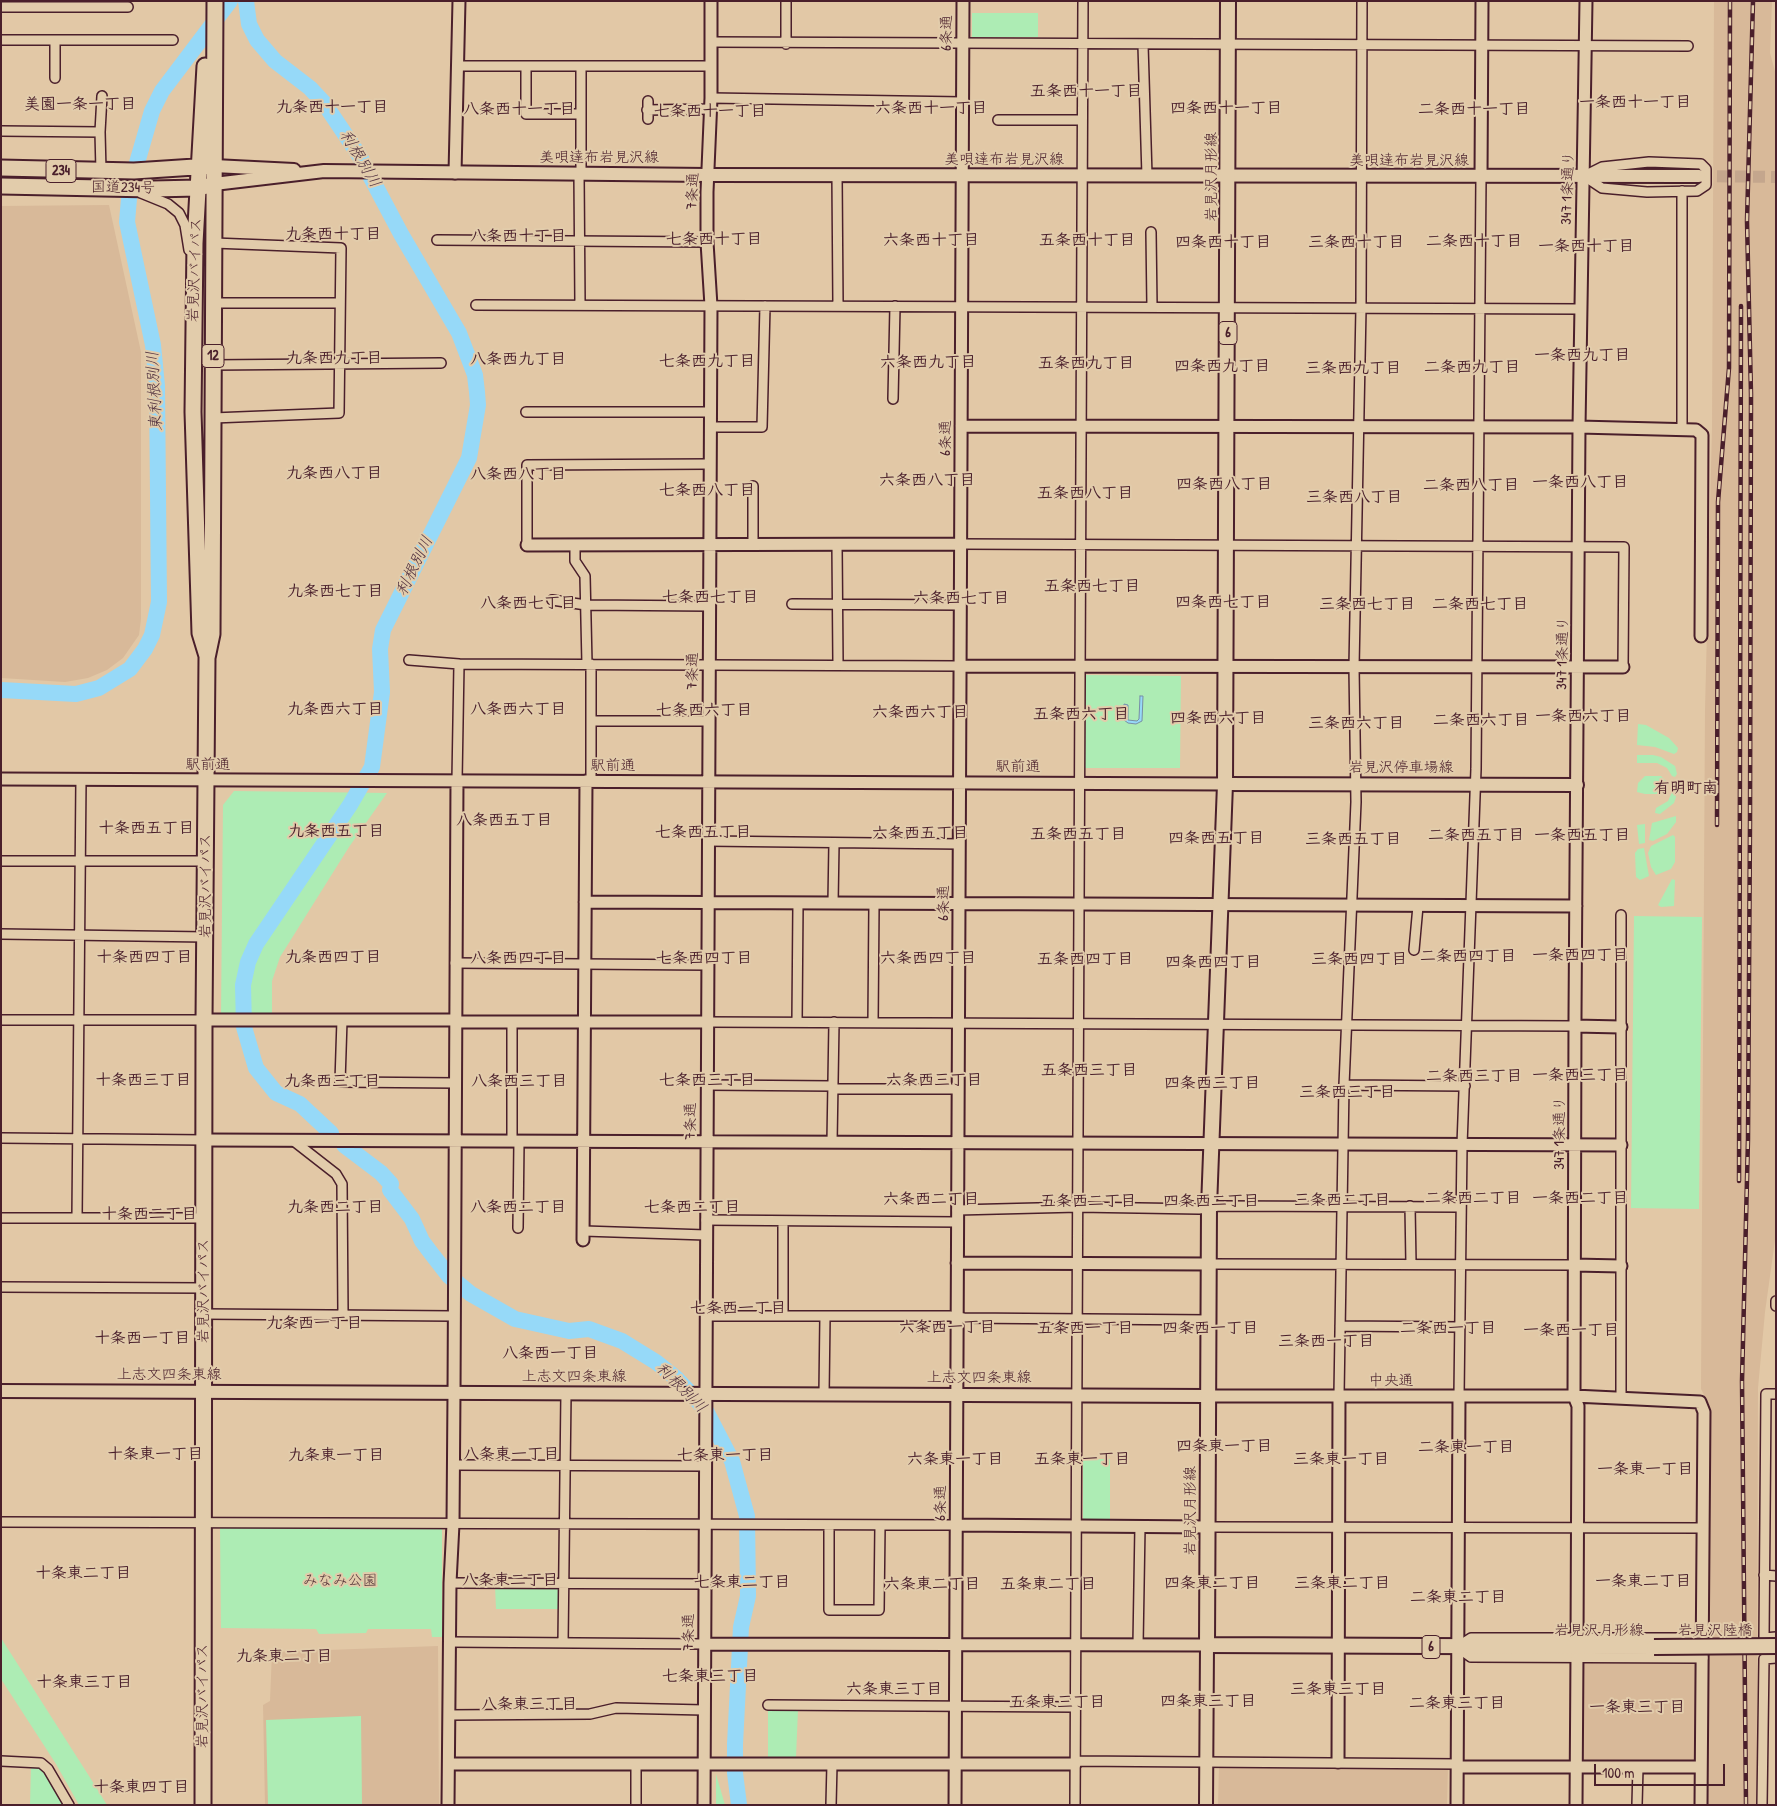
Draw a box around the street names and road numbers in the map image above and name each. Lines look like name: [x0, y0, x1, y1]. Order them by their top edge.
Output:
street label: 6条通: [938, 15, 956, 51]
street label: 岩見沢月形線: [1203, 132, 1221, 222]
street label: 美唄達布岩見沢線: [539, 149, 659, 167]
street label: 美唄達布岩見沢線: [944, 151, 1064, 169]
street label: 347 1条通り: [1558, 151, 1578, 225]
street label: 美唄達布岩見沢線: [1349, 152, 1469, 170]
road number: 234: [46, 160, 76, 182]
street label: 7条通: [683, 172, 703, 210]
street label: 国道234号: [91, 178, 155, 198]
street label: 岩見沢バイパス: [184, 217, 206, 323]
road number: 6: [1219, 322, 1237, 344]
road number: 12: [202, 344, 224, 368]
street label: 6条通: [937, 420, 955, 456]
street label: 347 1条通り: [1553, 616, 1573, 690]
street label: 7条通: [684, 652, 702, 690]
street label: 駅前通: [186, 756, 230, 774]
street label: 駅前通: [591, 757, 635, 775]
street label: 駅前通: [996, 758, 1040, 776]
street label: 岩見沢停車場線: [1349, 759, 1453, 777]
street label: 岩見沢バイパス: [197, 834, 215, 938]
street label: 6条通: [935, 885, 953, 921]
street label: 347 1条通り: [1551, 1096, 1569, 1170]
street label: 7条通: [682, 1102, 700, 1140]
street label: 岩見沢バイパス: [195, 1239, 213, 1343]
street label: 上志文四条東線: [117, 1366, 221, 1384]
street label: 上志文四条東線: [522, 1368, 626, 1386]
street label: 上志文四条東線: [927, 1369, 1031, 1387]
street label: 中央通: [1369, 1372, 1413, 1390]
street label: 岩見沢月形線: [1182, 1466, 1200, 1556]
street label: 6条通: [932, 1485, 950, 1521]
street label: 7条通: [680, 1613, 698, 1651]
street label: 岩見沢月形線: [1554, 1622, 1644, 1640]
street label: 岩見沢陸橋: [1678, 1622, 1752, 1640]
road number: 6: [1422, 1635, 1440, 1658]
street label: 岩見沢バイパス: [194, 1644, 212, 1748]

